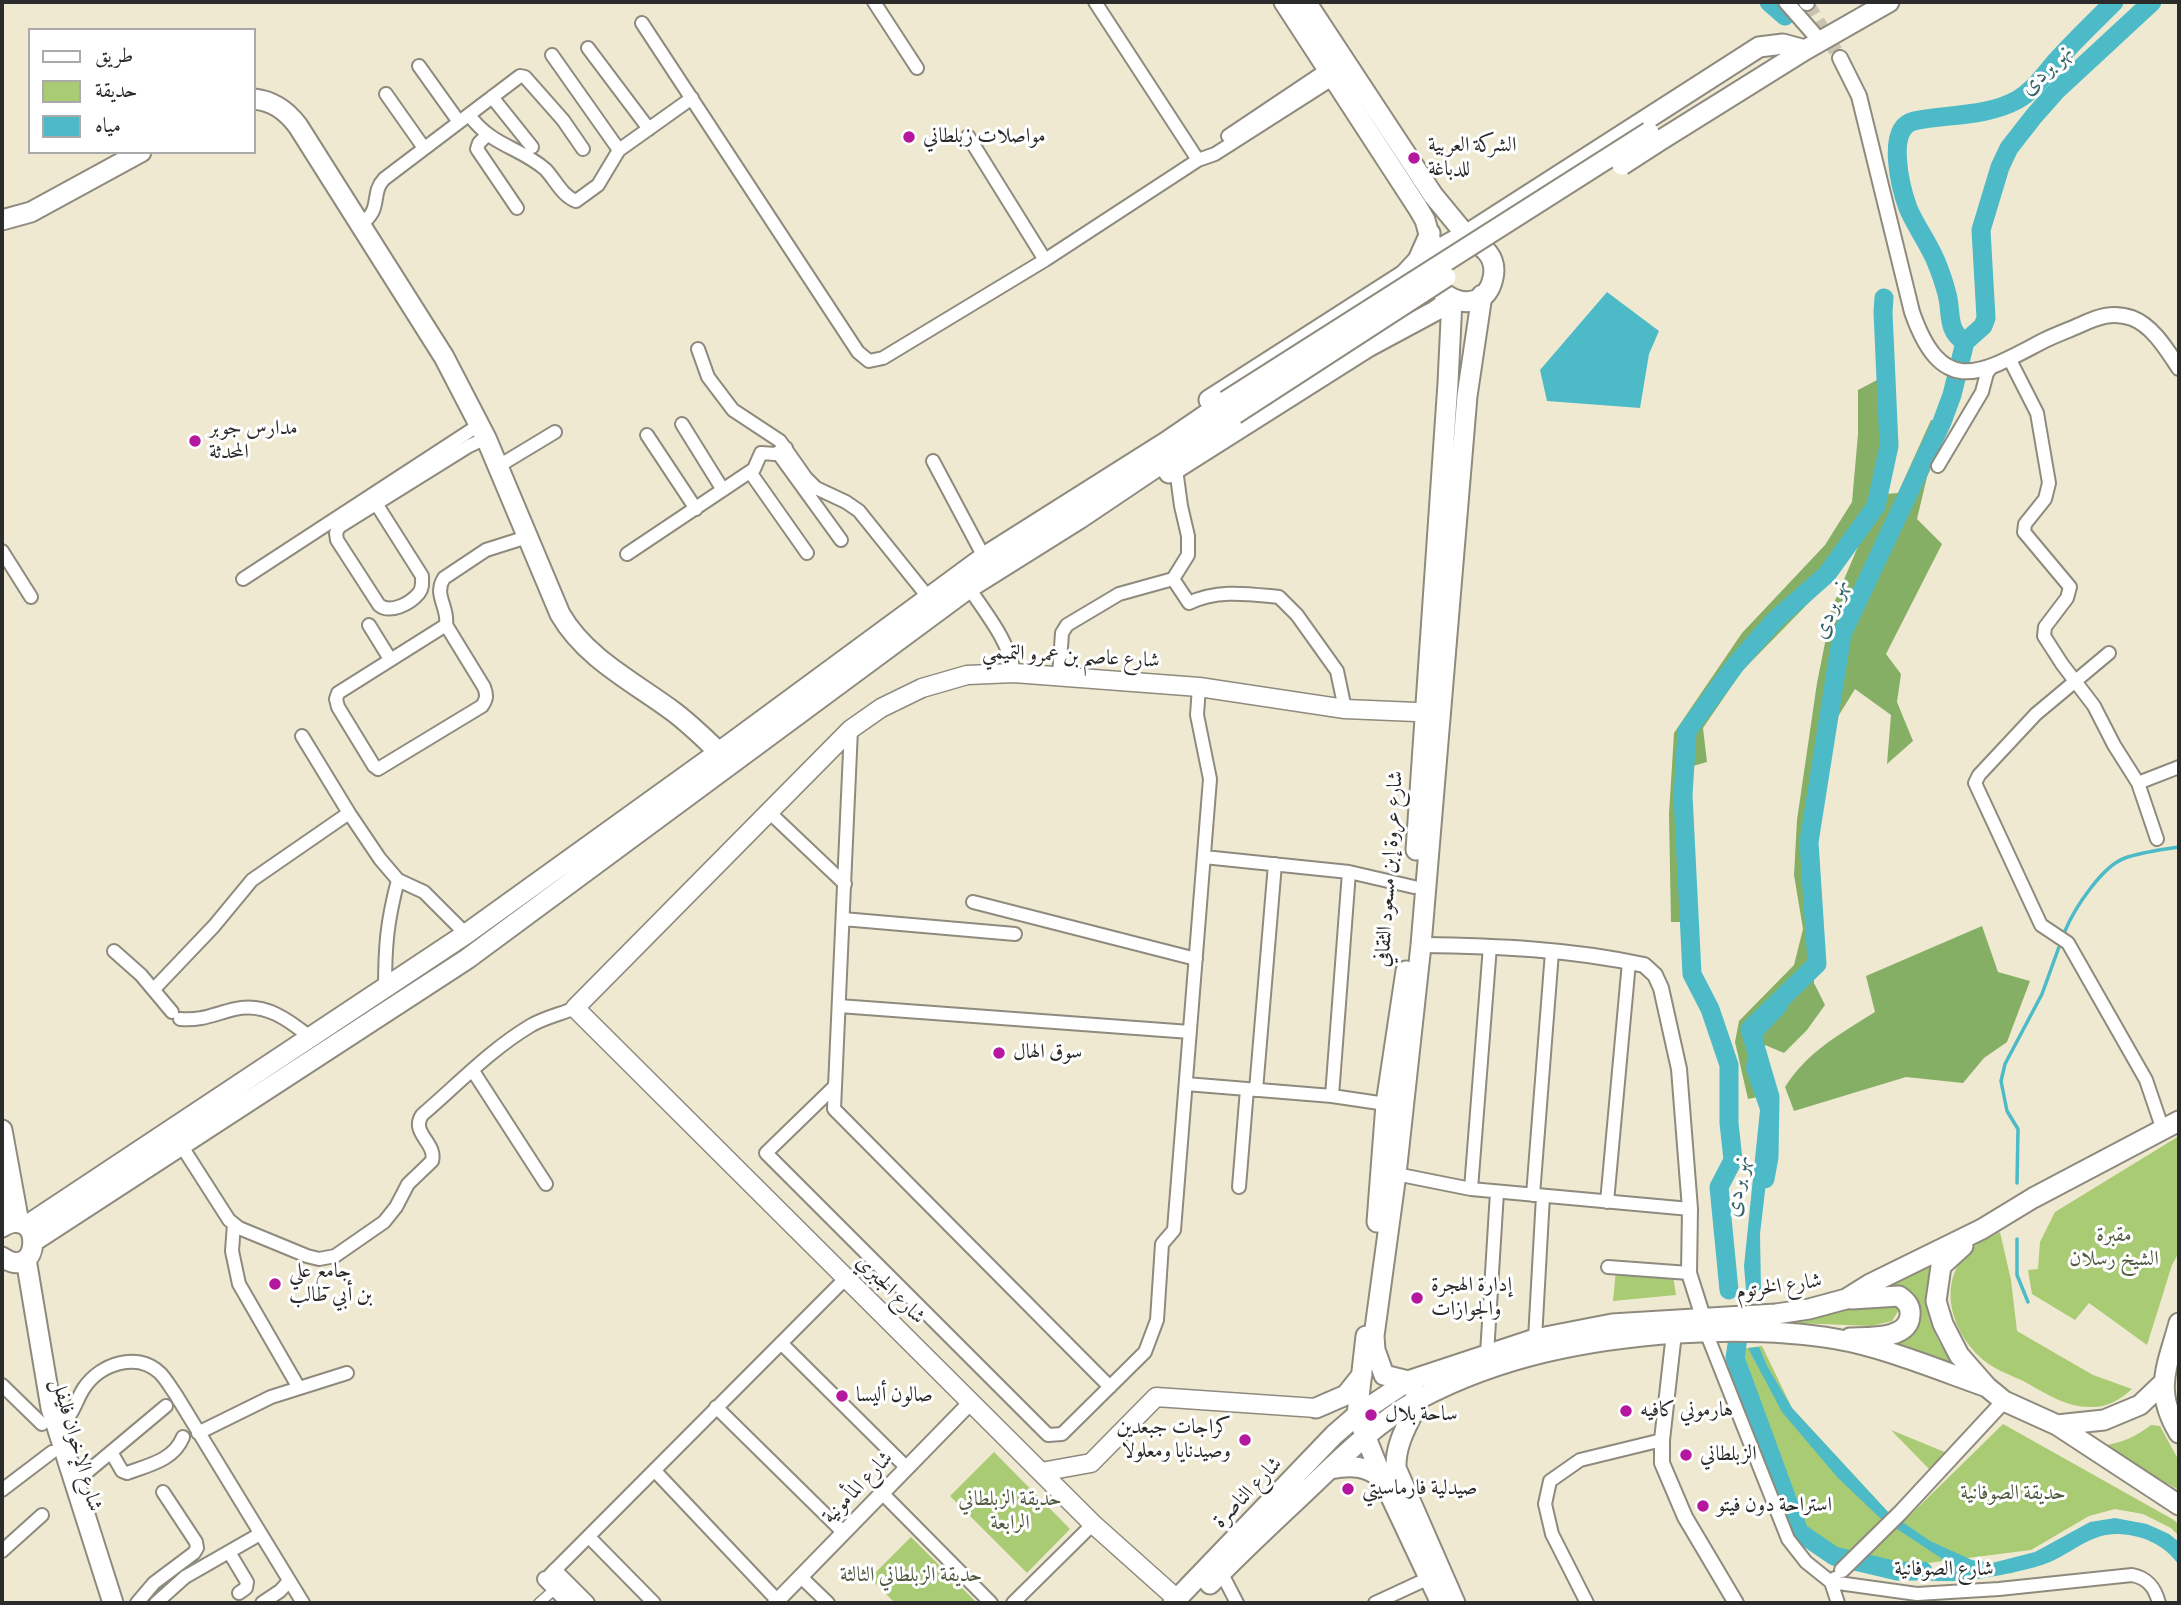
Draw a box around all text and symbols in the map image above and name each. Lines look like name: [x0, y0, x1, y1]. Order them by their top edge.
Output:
legend: [28, 28, 256, 154]
water label: نهر بردى: [2015, 38, 2079, 102]
text: طريق: [95, 41, 133, 69]
text: حديقة: [95, 76, 138, 104]
text: مياه: [95, 111, 121, 139]
place label: مواصلات زبلطاني: [923, 124, 1046, 150]
marker: مواصلات زبلطاني: [901, 129, 917, 145]
place label: الشركة العربية للدباغة: [1428, 133, 1517, 183]
marker: الشركة العربية للدباغة: [1406, 150, 1422, 166]
place label: مدارس جوبر المحدثة: [209, 416, 298, 466]
marker: مدارس جوبر المحدثة: [187, 433, 203, 449]
water label: نهر بردى: [1807, 575, 1855, 643]
street label: شارع عاصم بن عمرو التميمي: [982, 640, 1160, 674]
street label: شارع عروة إبن مسعود الثقافي: [1371, 770, 1409, 968]
place label: سوق الهال: [1013, 1040, 1083, 1066]
marker: سوق الهال: [991, 1045, 1007, 1061]
water label: نهر بردى: [1719, 1153, 1757, 1219]
park label: مقبرة الشيخ رسلان: [2069, 1223, 2159, 1273]
street label: شارع الجبري: [850, 1250, 930, 1330]
place label: جامع علي بن أبي طالب: [289, 1259, 372, 1309]
street label: شارع الخرتوم: [1734, 1269, 1824, 1305]
place label: إدارة الهجرة والجوازات: [1431, 1273, 1512, 1323]
marker: جامع علي بن أبي طالب: [267, 1276, 283, 1292]
marker: إدارة الهجرة والجوازات: [1409, 1290, 1425, 1306]
street label: شارع الإخوان فليفل: [45, 1376, 107, 1514]
place label: صالون أليسا: [856, 1383, 933, 1409]
marker: صالون أليسا: [834, 1388, 850, 1404]
place label: هارموني كافيه: [1640, 1398, 1733, 1424]
place label: ساحة بلال: [1385, 1402, 1458, 1428]
marker: هارموني كافيه: [1618, 1403, 1634, 1419]
marker: ساحة بلال: [1363, 1407, 1379, 1423]
place label: كراجات جبعدين وصيدنايا ومعلولا: [1116, 1415, 1231, 1465]
marker: كراجات جبعدين وصيدنايا ومعلولا: [1237, 1432, 1253, 1448]
place label: الزبلطاني: [1700, 1442, 1757, 1468]
street label: شارع المأمونية: [817, 1446, 899, 1530]
marker: الزبلطاني: [1678, 1447, 1694, 1463]
street label: شارع الناصرة: [1208, 1452, 1288, 1534]
place label: صيدلية فارماسيتي: [1362, 1476, 1477, 1502]
marker: صيدلية فارماسيتي: [1340, 1481, 1356, 1497]
park label: حديقة الصوفانية: [1960, 1481, 2066, 1507]
park label: حديقة الزبلطاني الرابعة: [958, 1487, 1062, 1537]
place label: استراحة دون فيتو: [1717, 1493, 1832, 1519]
marker: استراحة دون فيتو: [1695, 1498, 1711, 1514]
street label: شارع الصوفانية: [1894, 1557, 1994, 1583]
park label: حديقة الزبلطاني الثالثة: [840, 1563, 982, 1589]

